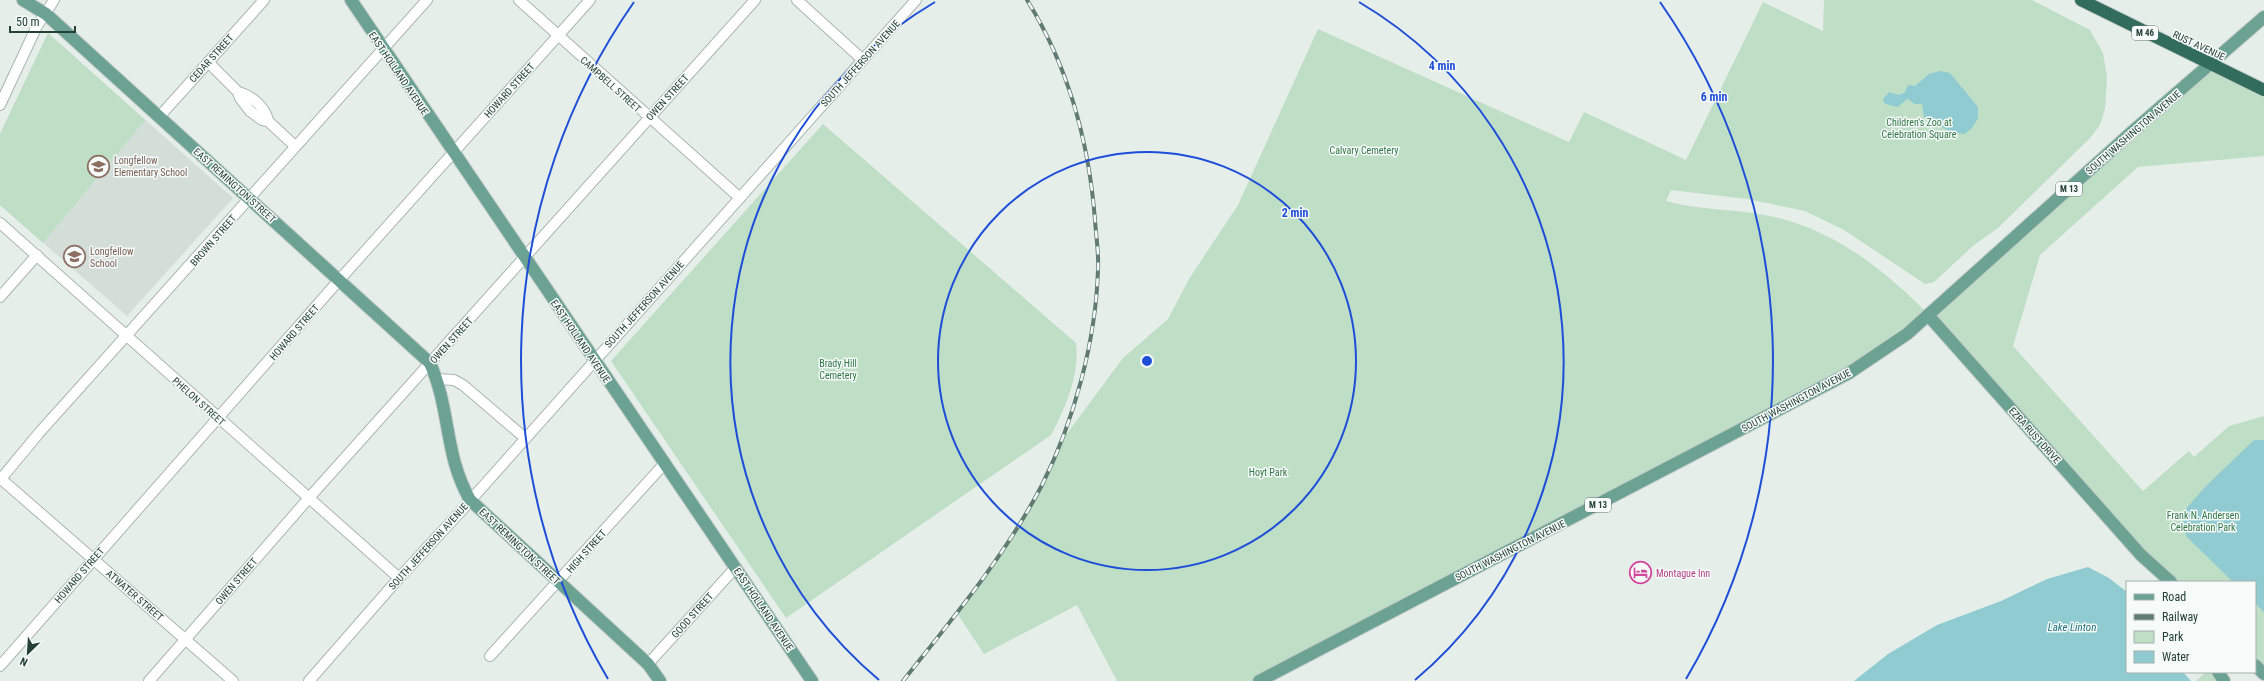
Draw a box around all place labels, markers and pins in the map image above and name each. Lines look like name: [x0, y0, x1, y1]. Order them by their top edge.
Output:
school or university icon: Longfellow Elementary School: [85, 153, 111, 179]
place label: Longfellow Elementary School: [114, 155, 187, 178]
school or university icon: Longfellow School: [62, 244, 88, 270]
place label: Longfellow School: [90, 246, 134, 269]
centre of rings: [1140, 354, 1154, 368]
hotel icon: Montague Inn: [1628, 560, 1654, 586]
place label: Montague Inn: [1656, 568, 1710, 579]

